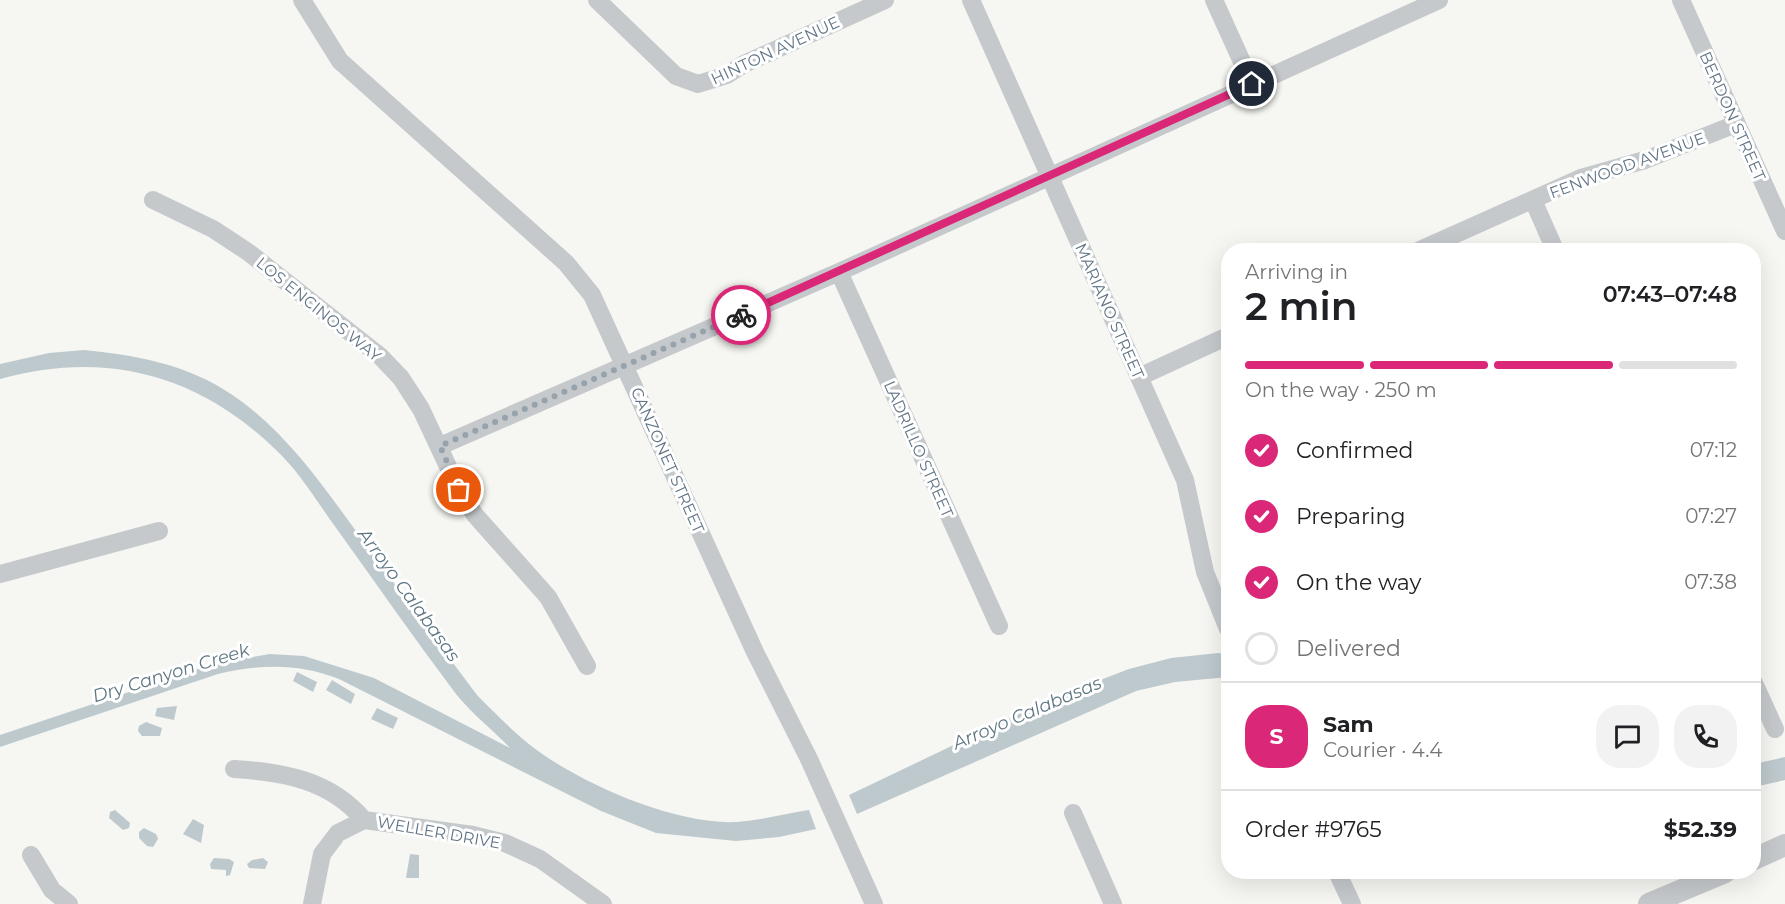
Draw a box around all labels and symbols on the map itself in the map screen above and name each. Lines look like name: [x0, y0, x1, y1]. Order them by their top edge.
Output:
street label: HINTON AVENUE: [708, 12, 842, 89]
street label: BERDON STREET: [1696, 49, 1770, 184]
pin: [1226, 58, 1277, 109]
street label: FENWOOD AVENUE: [1547, 128, 1708, 202]
street label: MARIANO STREET: [1071, 241, 1148, 383]
street label: LOS ENCINOS WAY: [252, 253, 386, 366]
courier: [711, 285, 771, 345]
street label: LADRILLO STREET: [880, 378, 958, 521]
street label: CANZONET STREET: [627, 384, 709, 537]
pin: [433, 464, 484, 515]
water label: Arroyo Calabasas: [353, 523, 465, 666]
water label: Dry Canyon Creek: [90, 638, 253, 707]
water label: Arroyo Calabasas: [948, 672, 1105, 755]
street label: WELLER DRIVE: [376, 812, 502, 853]

